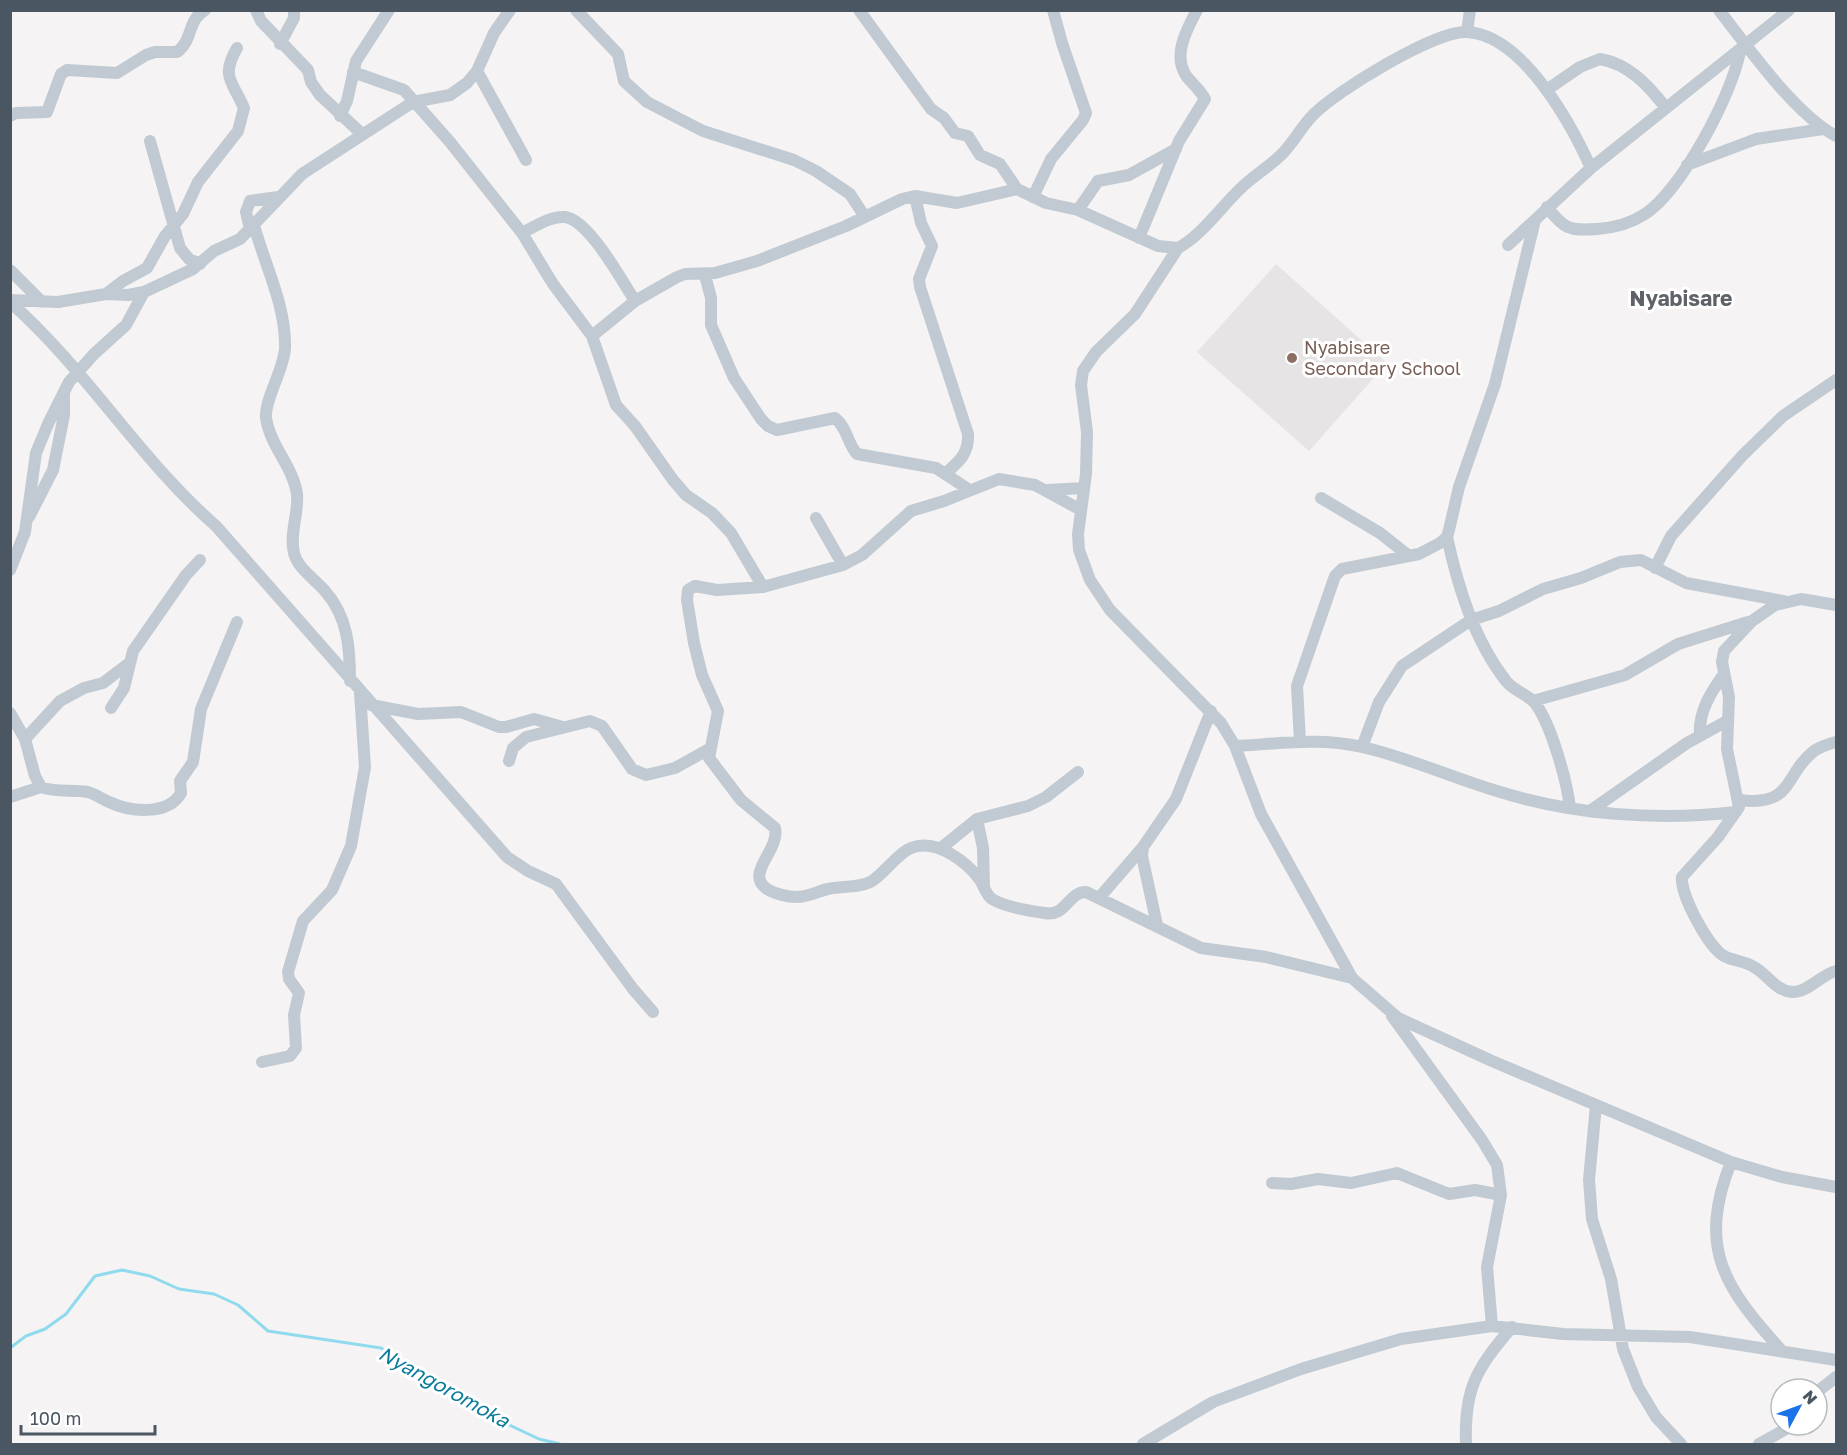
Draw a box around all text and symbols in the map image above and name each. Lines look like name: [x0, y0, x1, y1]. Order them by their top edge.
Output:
district label: Nyabisare: [1630, 285, 1732, 311]
place label: Nyabisare Secondary School: [1304, 336, 1461, 379]
marker: Nyabisare Secondary School: [1285, 351, 1299, 365]
water label: Nyangoromoka: [375, 1340, 514, 1433]
north arrow: [1769, 1377, 1829, 1437]
text: N: [1799, 1386, 1822, 1408]
scale bar: [21, 1398, 154, 1436]
text: 100 m: [30, 1407, 81, 1429]

